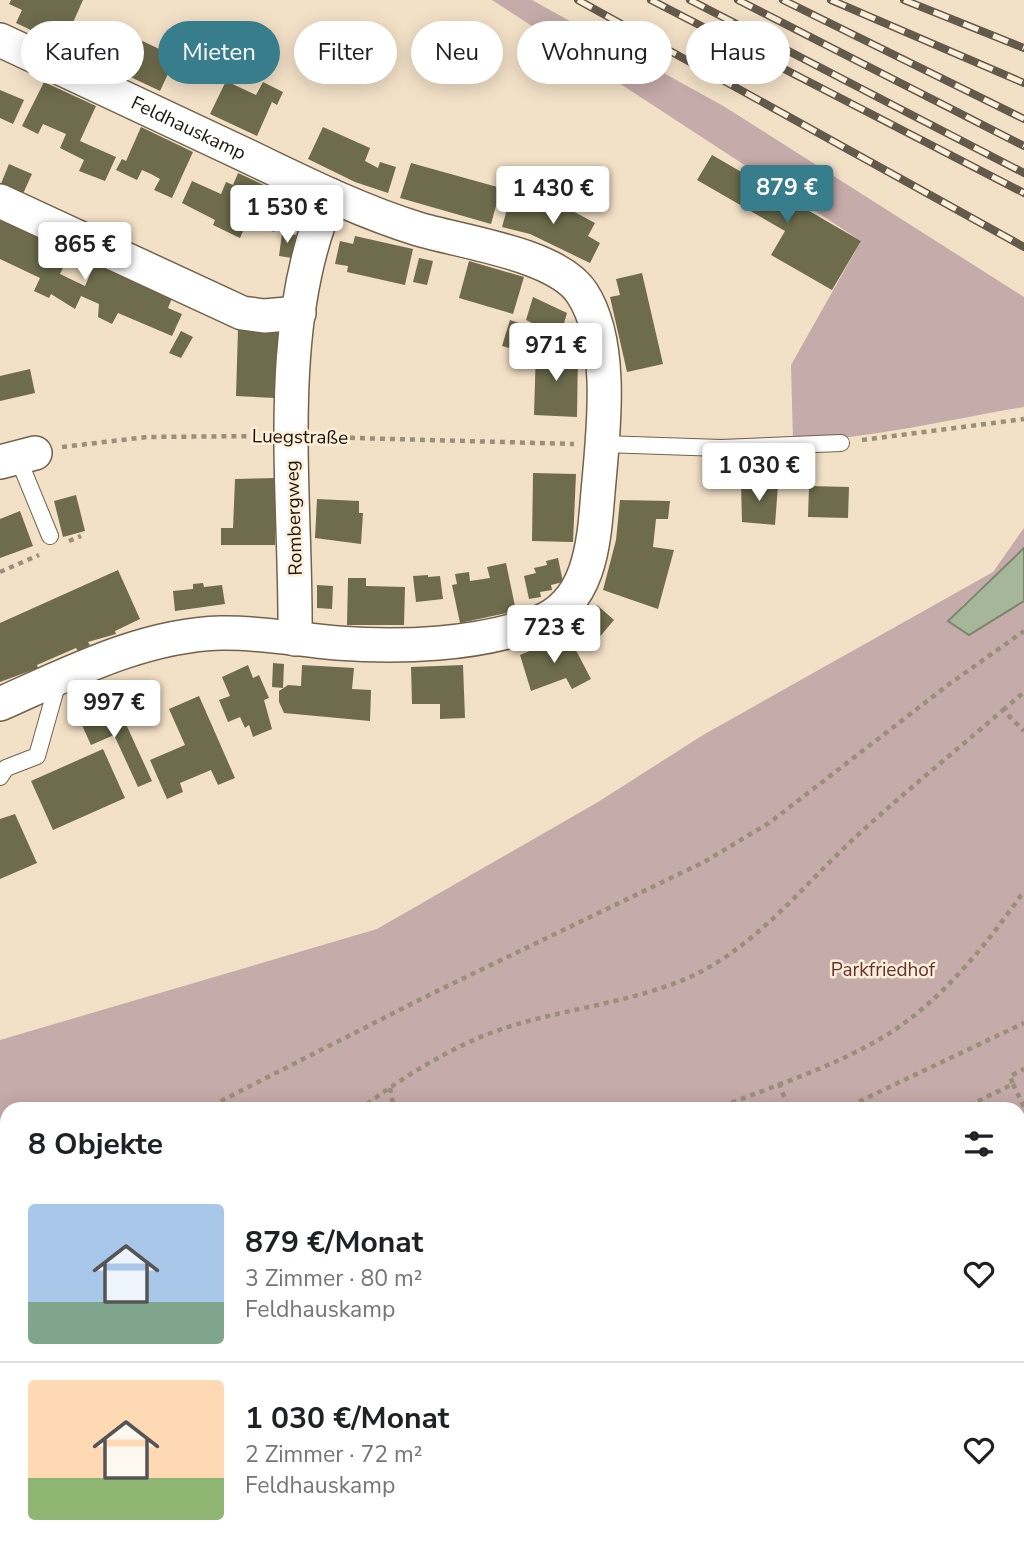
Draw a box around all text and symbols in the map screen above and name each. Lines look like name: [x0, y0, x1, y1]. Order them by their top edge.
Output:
chip: Kaufen: [21, 21, 144, 84]
chip: Mieten: [158, 21, 280, 84]
chip: Filter: [294, 21, 397, 84]
chip: Neu: [411, 21, 503, 84]
chip: Wohnung: [517, 21, 672, 84]
chip: Haus: [686, 21, 790, 84]
street label: Feldhauskamp: [127, 90, 250, 166]
pin: 1 430 €: [488, 166, 618, 226]
pin: 879 €: [738, 166, 836, 225]
text: 879 €: [756, 172, 818, 203]
text: 1 430 €: [512, 173, 594, 204]
pin: 1 530 €: [222, 186, 352, 245]
text: 1 530 €: [246, 192, 328, 223]
pin: 865 €: [36, 222, 134, 282]
text: 865 €: [54, 229, 116, 260]
pin: 971 €: [507, 324, 605, 383]
text: 971 €: [525, 330, 587, 361]
street label: Luegstraße: [252, 423, 348, 451]
pin: 1 030 €: [694, 444, 824, 503]
text: 1 030 €: [718, 450, 800, 481]
street label: Rombergweg: [279, 460, 309, 576]
pin: 723 €: [505, 606, 603, 665]
text: 723 €: [523, 612, 585, 643]
pin: 997 €: [65, 680, 163, 740]
text: 997 €: [83, 687, 145, 718]
park label: Parkfriedhof: [831, 957, 936, 983]
text: 8 Objekte: [28, 1124, 163, 1165]
icon: filters: [960, 1125, 998, 1163]
text: 879 €/Monat: [245, 1222, 423, 1263]
icon: home: [84, 1232, 168, 1316]
icon: heart: [960, 1255, 998, 1293]
text: 3 Zimmer · 80 m²: [245, 1263, 422, 1294]
text: Feldhauskamp: [245, 1294, 395, 1325]
text: 1 030 €/Monat: [245, 1398, 449, 1439]
icon: home: [84, 1408, 168, 1492]
icon: heart: [960, 1431, 998, 1469]
text: 2 Zimmer · 72 m²: [245, 1439, 422, 1470]
text: Feldhauskamp: [245, 1470, 395, 1501]

